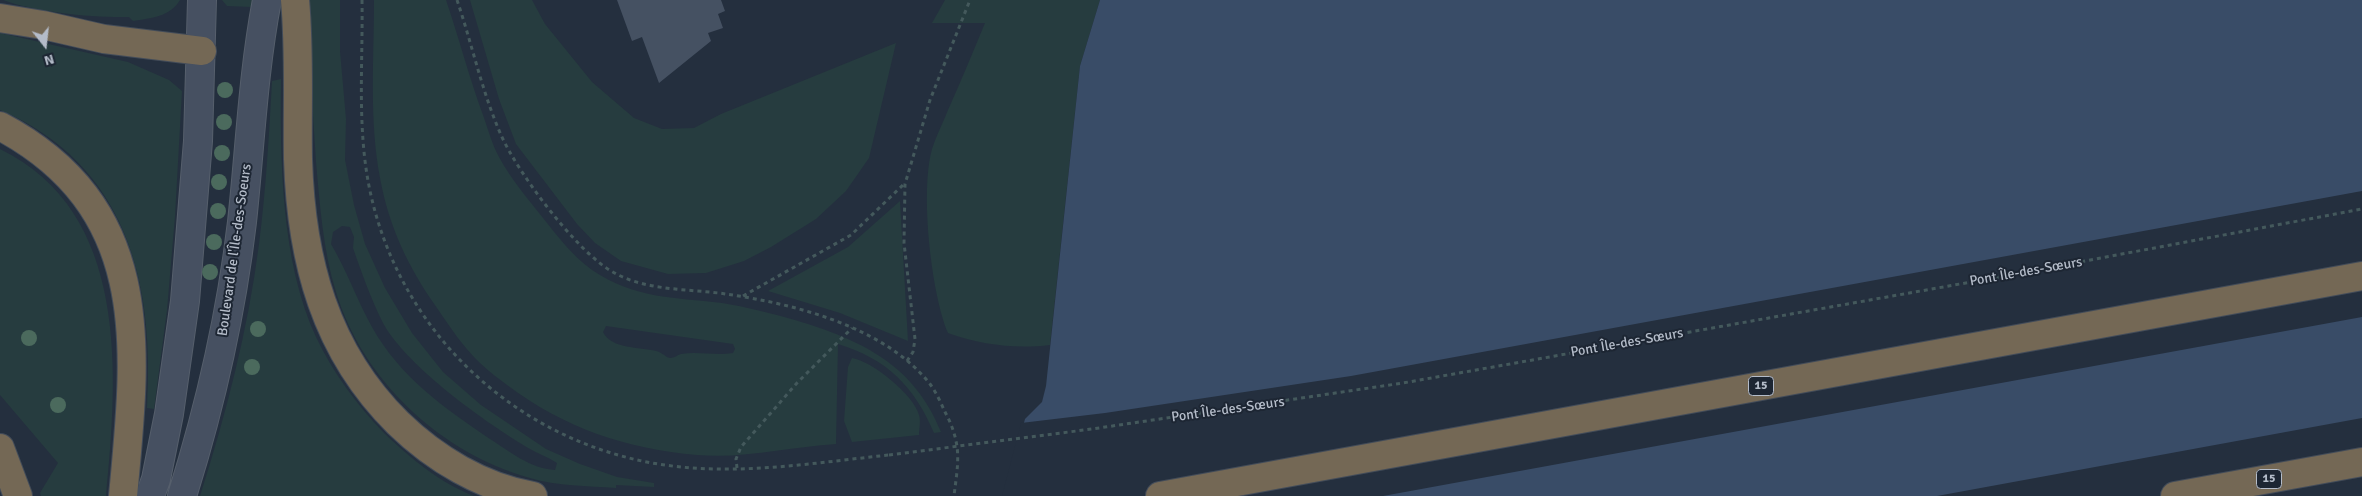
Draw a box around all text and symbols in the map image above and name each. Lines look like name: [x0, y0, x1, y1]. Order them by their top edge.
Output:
north arrow: [20, 20, 70, 70]
text: N: [42, 50, 56, 69]
street label: Boulevard de l'Île-des-Soeurs: [215, 163, 255, 337]
street label: Pont Île-des-Sœurs: [1968, 254, 2084, 290]
street label: Pont Île-des-Sœurs: [1569, 325, 1685, 361]
road number: 15: [1748, 376, 1774, 396]
street label: Pont Île-des-Sœurs: [1170, 394, 1286, 426]
road number: 15: [2256, 469, 2282, 488]

